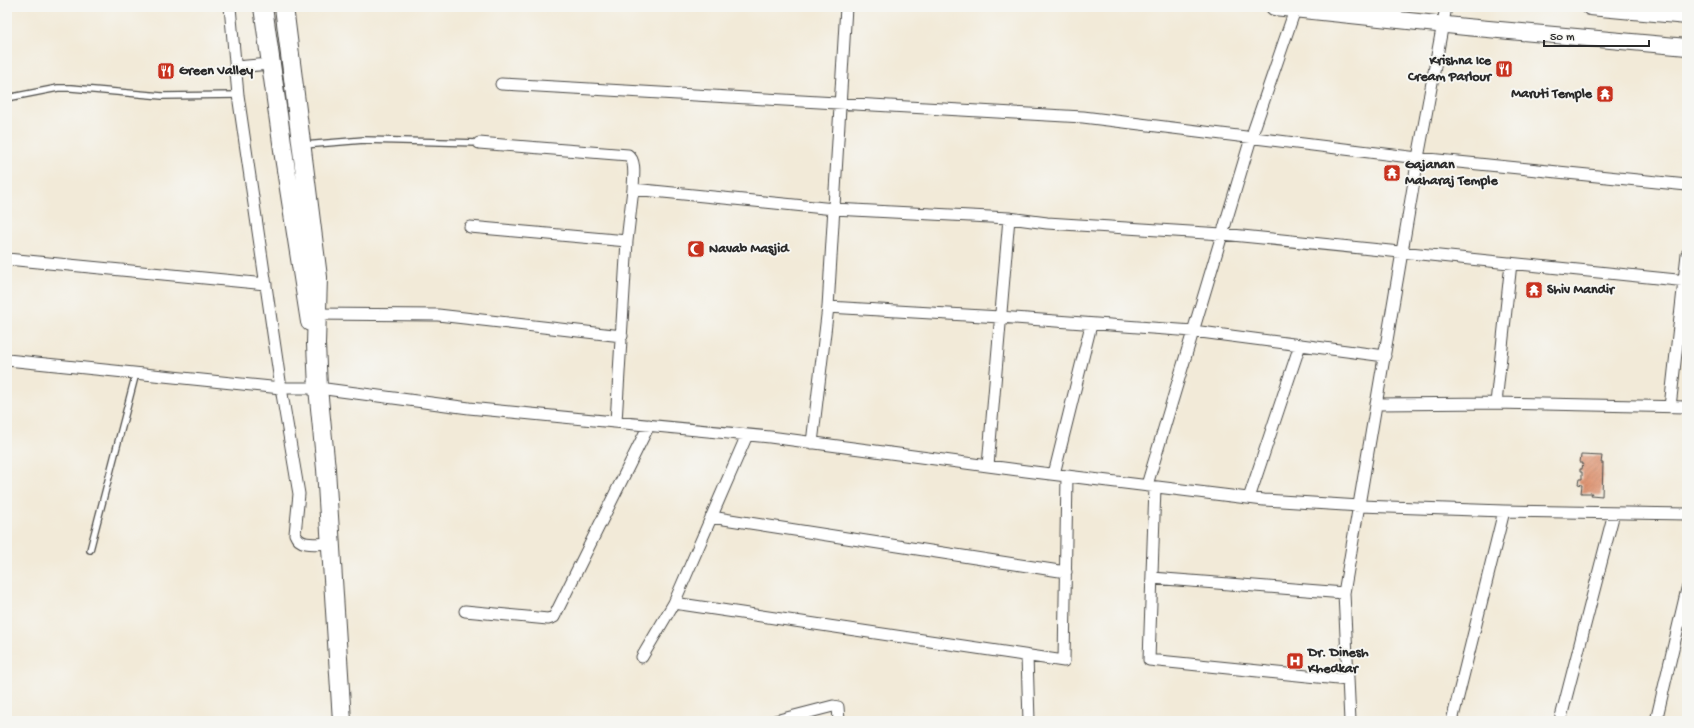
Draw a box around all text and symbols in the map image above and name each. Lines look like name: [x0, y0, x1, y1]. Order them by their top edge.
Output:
scale bar: [1544, 22, 1649, 48]
text: 50 m: [1550, 31, 1575, 45]
place label: Krishna Ice Cream Parlour: [1407, 53, 1493, 86]
restaurant icon: Krishna Ice Cream Parlour: [1494, 59, 1514, 79]
restaurant icon: Green Valley: [156, 61, 176, 81]
place label: Green Valley: [179, 63, 253, 80]
temple icon: Maruti Temple: [1595, 84, 1615, 104]
place label: Maruti Temple: [1511, 86, 1593, 103]
place label: Gajanan Maharaj Temple: [1405, 157, 1498, 190]
temple icon: Gajanan Maharaj Temple: [1382, 163, 1402, 183]
mosque icon: Navab Masjid: [686, 239, 706, 259]
place label: Navab Masjid: [709, 241, 790, 258]
temple icon: Shiv Mandir: [1524, 280, 1544, 300]
place label: Shiv Mandir: [1547, 282, 1616, 299]
place label: Dr. Dinesh Khedkar: [1306, 645, 1369, 678]
hospital icon: Dr. Dinesh Khedkar: [1285, 651, 1305, 671]

